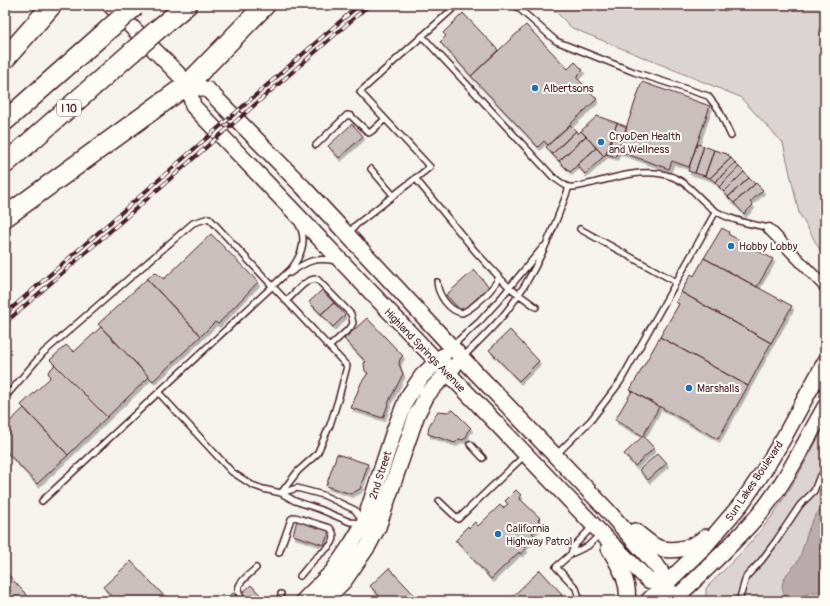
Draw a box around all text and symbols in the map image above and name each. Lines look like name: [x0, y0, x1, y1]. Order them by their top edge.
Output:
place label: Albertsons: [543, 82, 594, 95]
marker: Albertsons: [530, 83, 540, 93]
road number: I 10: [57, 100, 81, 116]
place label: CryoDen Health and Wellness: [609, 130, 680, 156]
marker: CryoDen Health and Wellness: [596, 137, 606, 147]
place label: Hobby Lobby: [739, 240, 798, 253]
marker: Hobby Lobby: [726, 241, 736, 251]
street label: Highland Springs Avenue: [381, 306, 468, 395]
place label: Marshalls: [697, 382, 739, 395]
marker: Marshalls: [684, 383, 694, 393]
street label: Sun Lakes Boulevard: [723, 439, 786, 524]
street label: 2nd Street: [367, 449, 395, 501]
place label: California Highway Patrol: [506, 522, 572, 548]
marker: California Highway Patrol: [493, 529, 503, 539]

